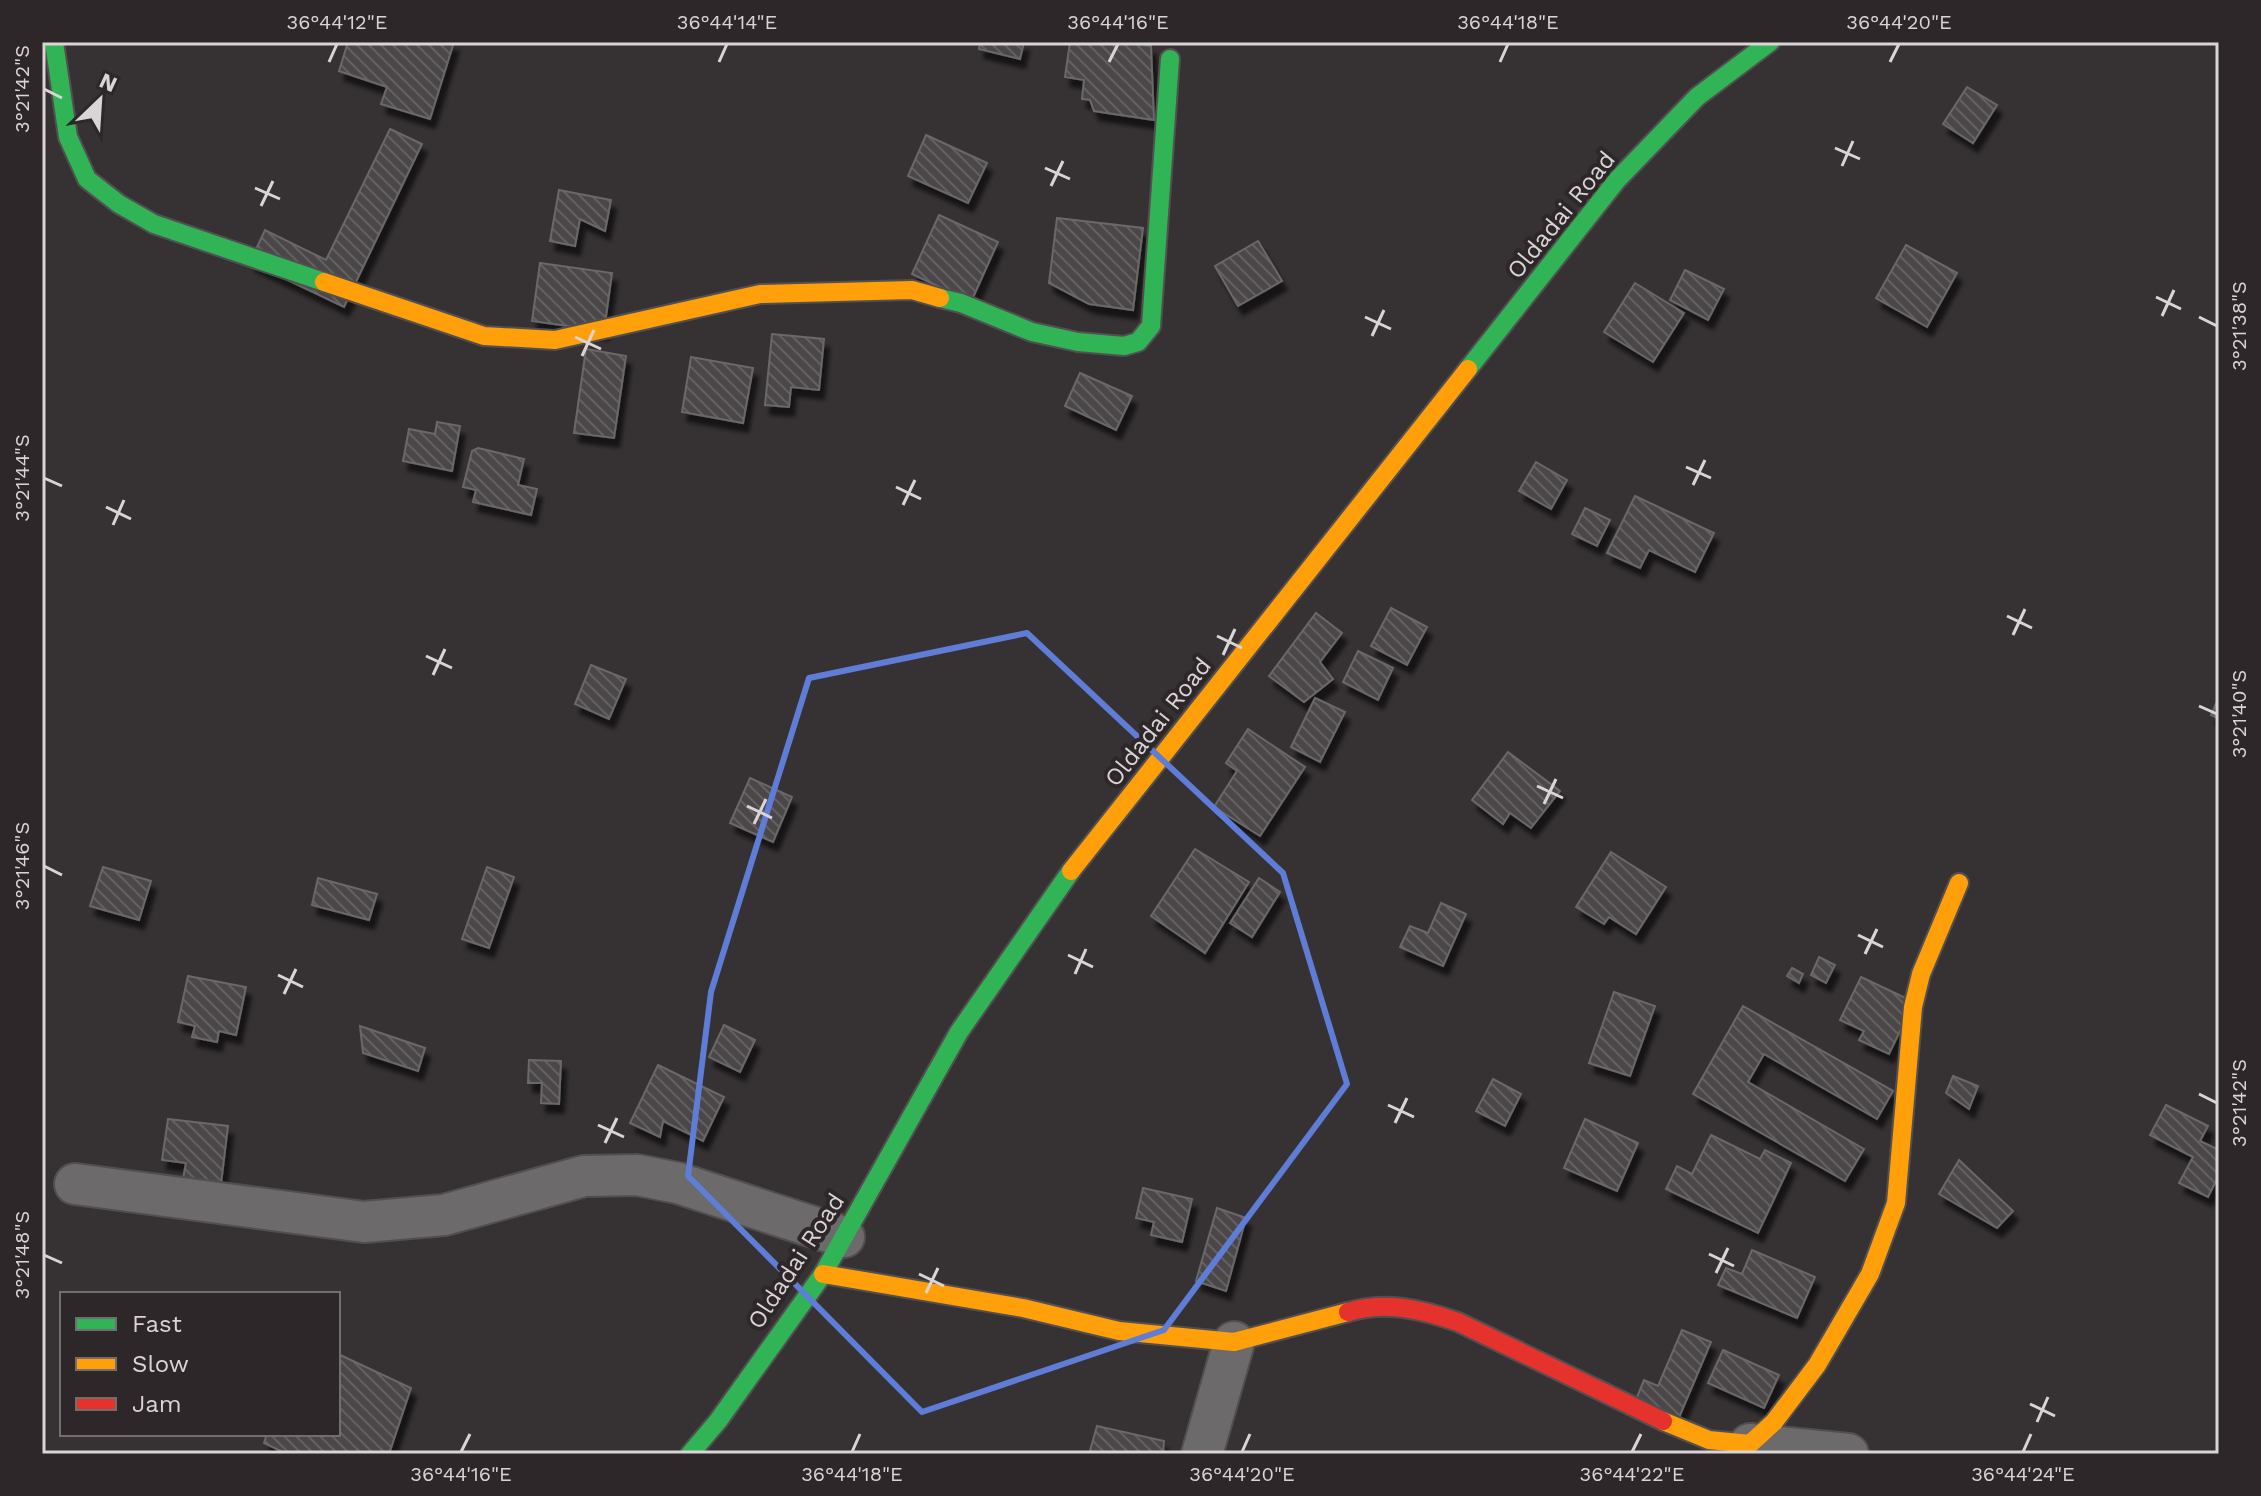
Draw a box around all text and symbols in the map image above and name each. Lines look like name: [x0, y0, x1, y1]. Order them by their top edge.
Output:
text: 36°44'12"E: [287, 10, 387, 34]
text: 36°44'14"E: [677, 10, 777, 34]
text: 36°44'16"E: [1067, 10, 1169, 34]
text: 36°44'18"E: [1457, 10, 1559, 34]
text: 36°44'20"E: [1846, 10, 1952, 34]
text: 3°21'42"S: [10, 45, 34, 133]
north arrow: [60, 60, 140, 140]
text: N: [96, 68, 121, 97]
street label: Oldadai Road: [1501, 146, 1621, 284]
text: 3°21'38"S: [2227, 281, 2251, 371]
text: 3°21'44"S: [10, 434, 34, 522]
street label: Oldadai Road: [1099, 652, 1217, 792]
text: 3°21'40"S: [2227, 670, 2251, 758]
text: 3°21'46"S: [10, 822, 34, 910]
text: 3°21'42"S: [2227, 1059, 2251, 1147]
street label: Oldadai Road: [742, 1188, 850, 1334]
text: 3°21'48"S: [10, 1211, 34, 1299]
legend: [60, 1292, 340, 1436]
text: Fast: [132, 1310, 182, 1338]
text: Slow: [132, 1350, 189, 1378]
text: Jam: [132, 1390, 182, 1418]
text: 36°44'16"E: [410, 1462, 512, 1486]
text: 36°44'18"E: [801, 1462, 903, 1486]
text: 36°44'20"E: [1189, 1462, 1295, 1486]
text: 36°44'22"E: [1580, 1462, 1684, 1486]
text: 36°44'24"E: [1971, 1462, 2075, 1486]

